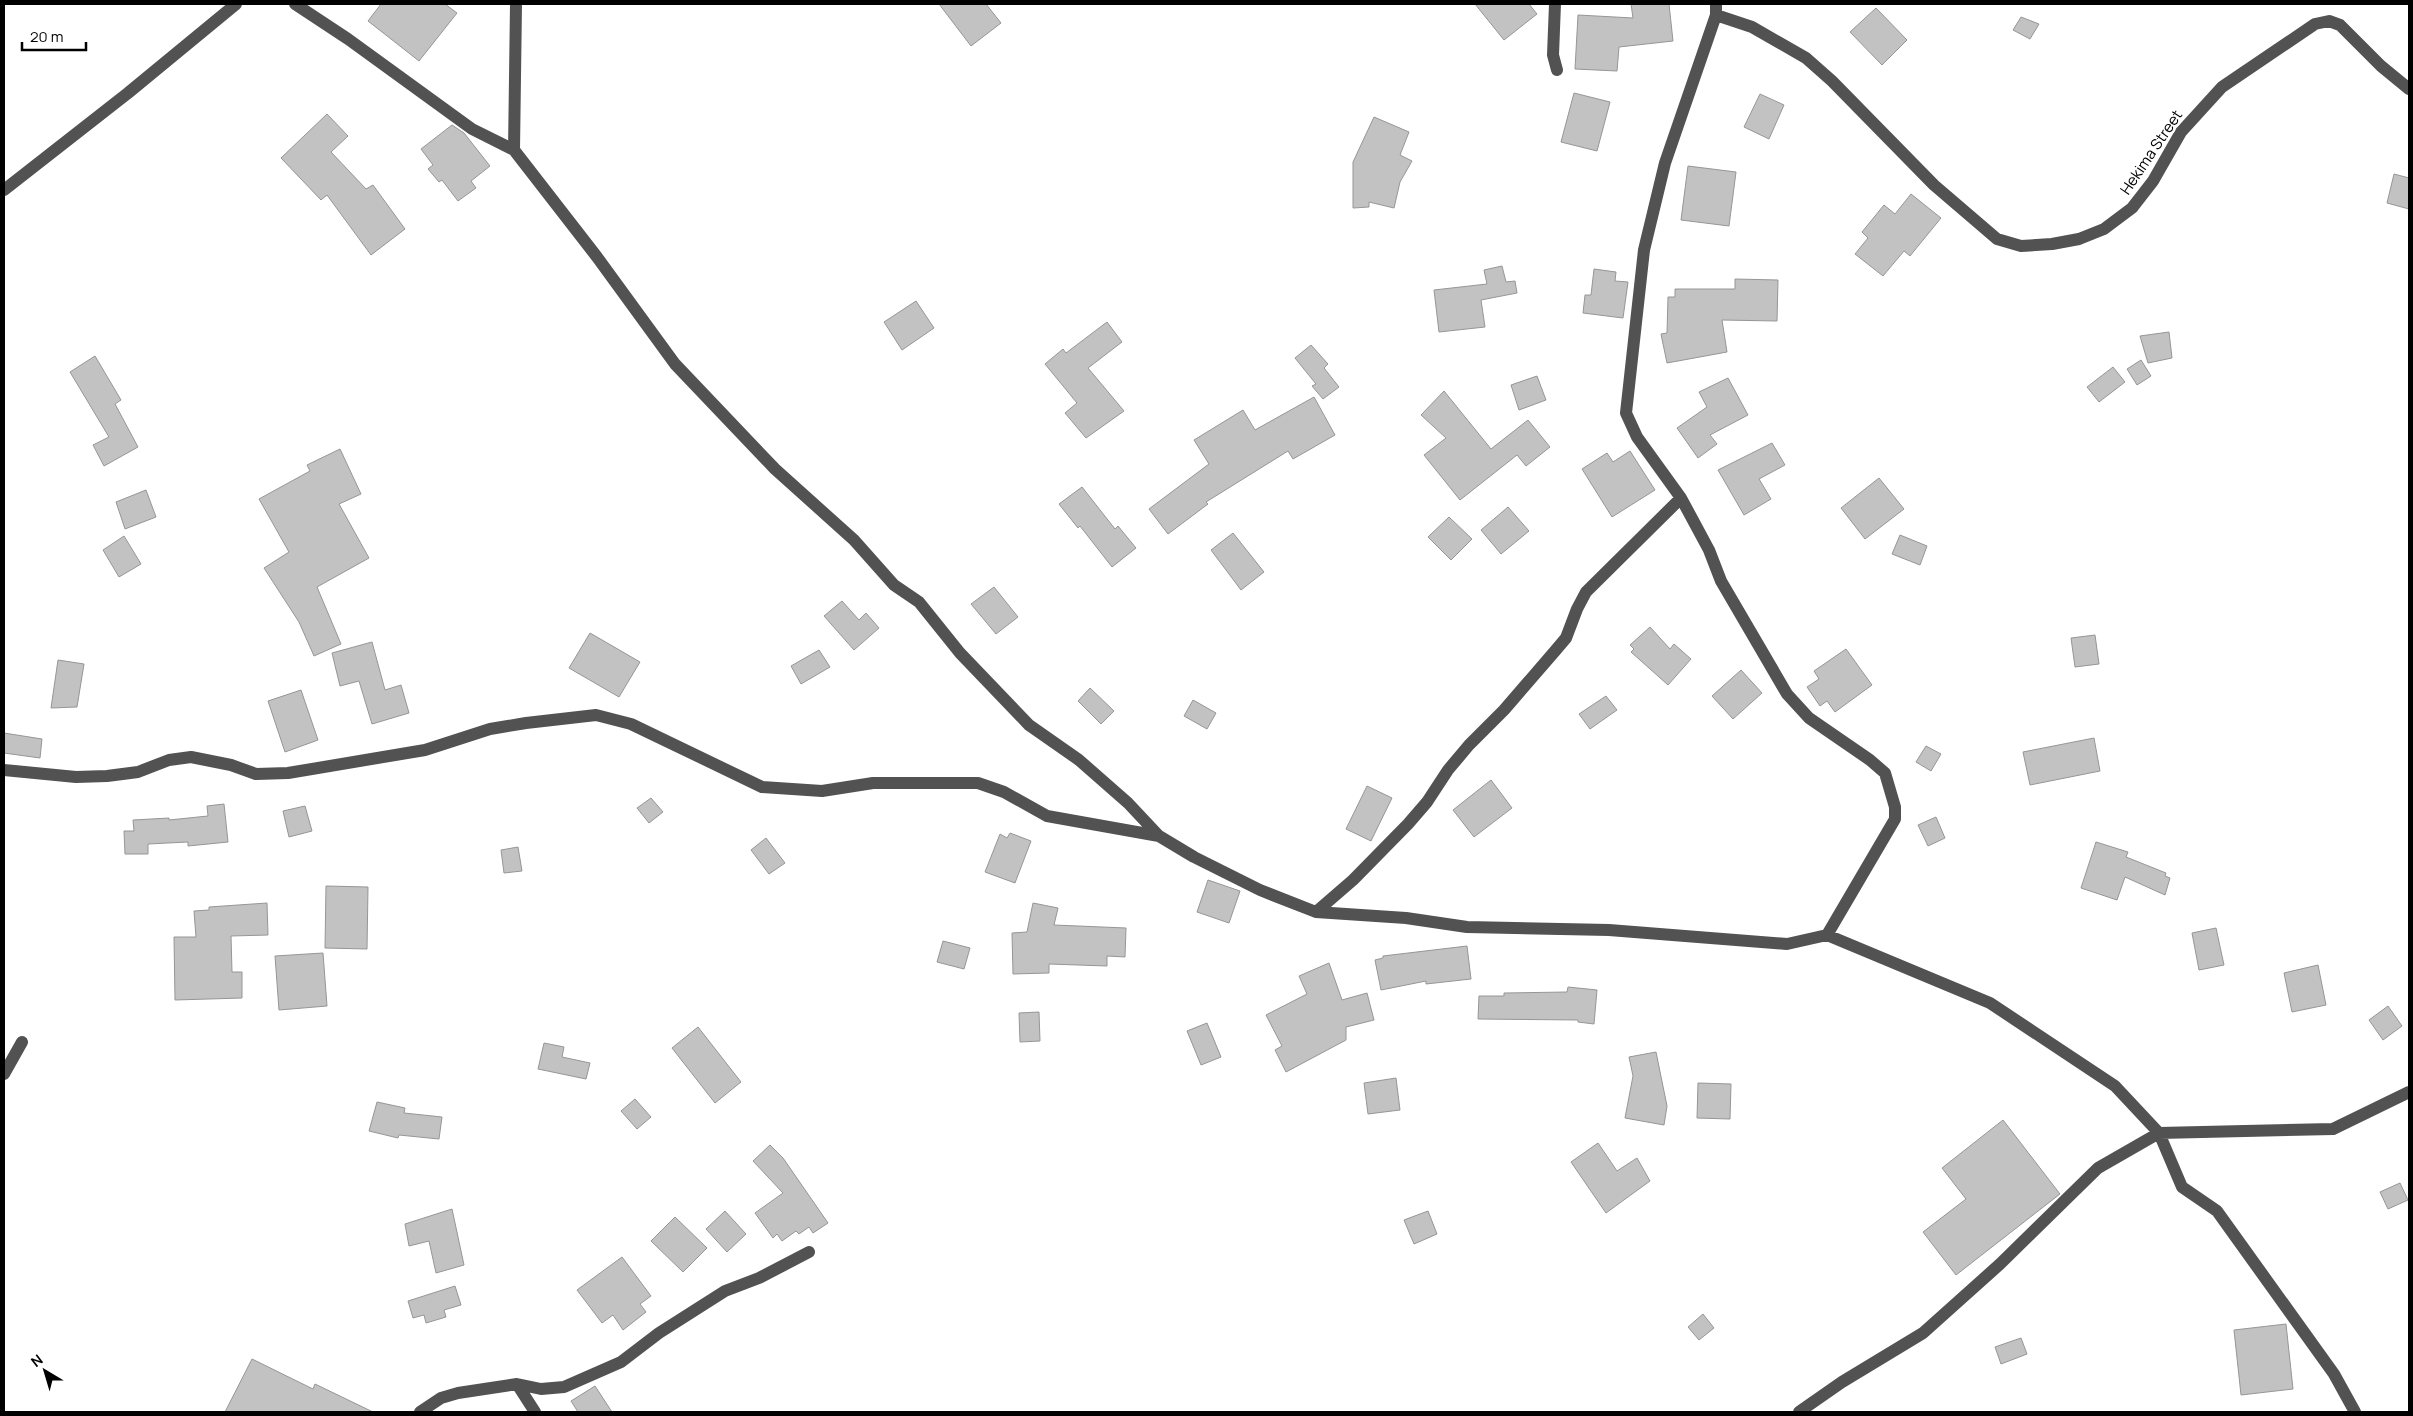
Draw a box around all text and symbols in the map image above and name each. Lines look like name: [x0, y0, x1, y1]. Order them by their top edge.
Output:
scale bar: [22, 20, 86, 52]
text: 20 m: [30, 26, 63, 47]
street label: Hekima Street: [2115, 105, 2187, 199]
north arrow: [20, 1346, 70, 1396]
text: N: [27, 1350, 47, 1371]

